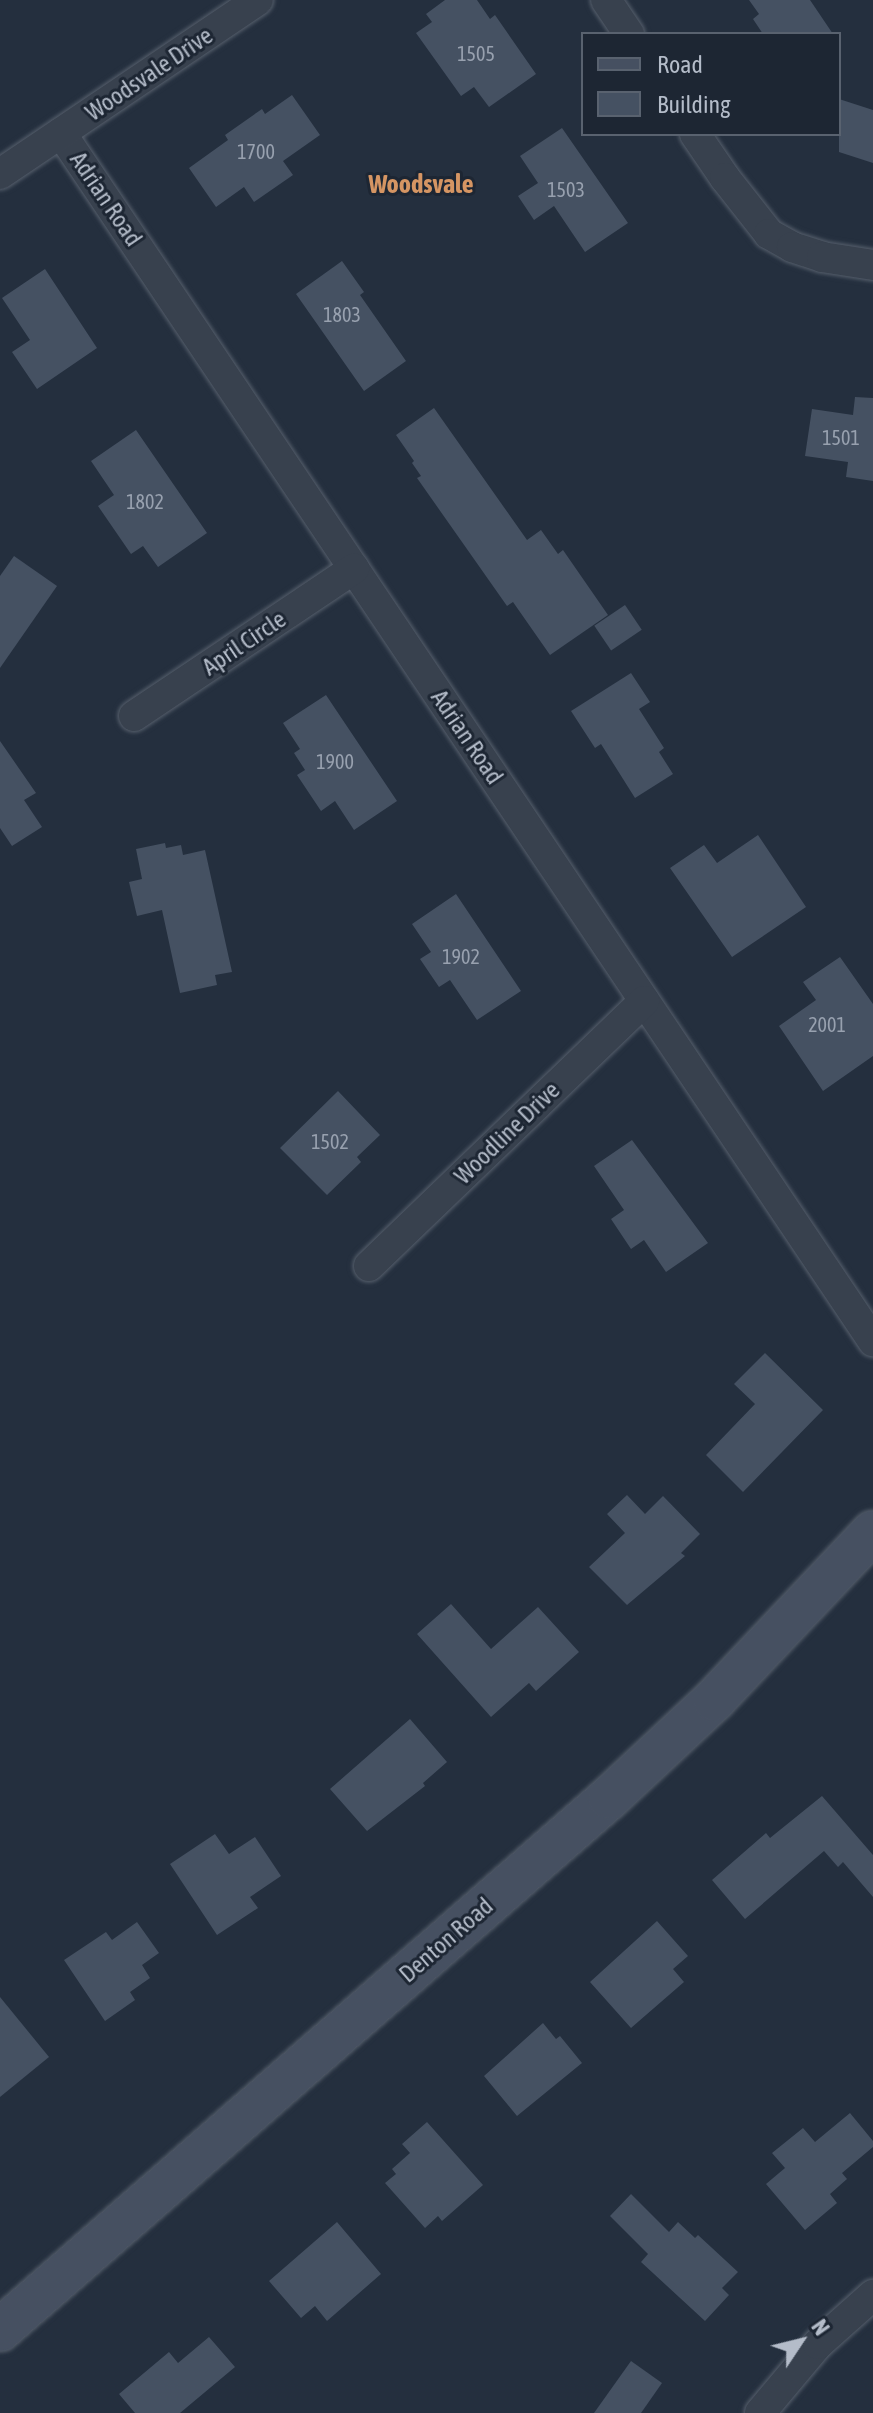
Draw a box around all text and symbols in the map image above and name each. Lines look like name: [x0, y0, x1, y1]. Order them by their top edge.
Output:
street label: Woodsvale Drive: [80, 21, 218, 127]
legend: [581, 32, 841, 136]
house number: 1505: [457, 41, 495, 65]
text: Road: [657, 51, 703, 78]
text: Building: [657, 91, 730, 118]
house number: 1700: [237, 139, 275, 163]
street label: Adrian Road: [64, 146, 148, 252]
district label: Woodsvale: [369, 169, 473, 201]
house number: 1503: [547, 177, 585, 201]
house number: 1803: [323, 302, 361, 326]
house number: 1501: [822, 425, 860, 449]
house number: 1802: [126, 489, 164, 513]
street label: April Circle: [197, 605, 291, 681]
street label: Adrian Road: [425, 684, 509, 790]
house number: 1900: [316, 749, 354, 773]
house number: 1902: [442, 944, 480, 968]
house number: 2001: [808, 1012, 846, 1036]
street label: Woodline Drive: [448, 1076, 566, 1190]
house number: 1502: [311, 1129, 349, 1153]
street label: Denton Road: [393, 1892, 499, 1988]
north arrow: [761, 2301, 841, 2381]
text: N: [806, 2314, 835, 2340]

